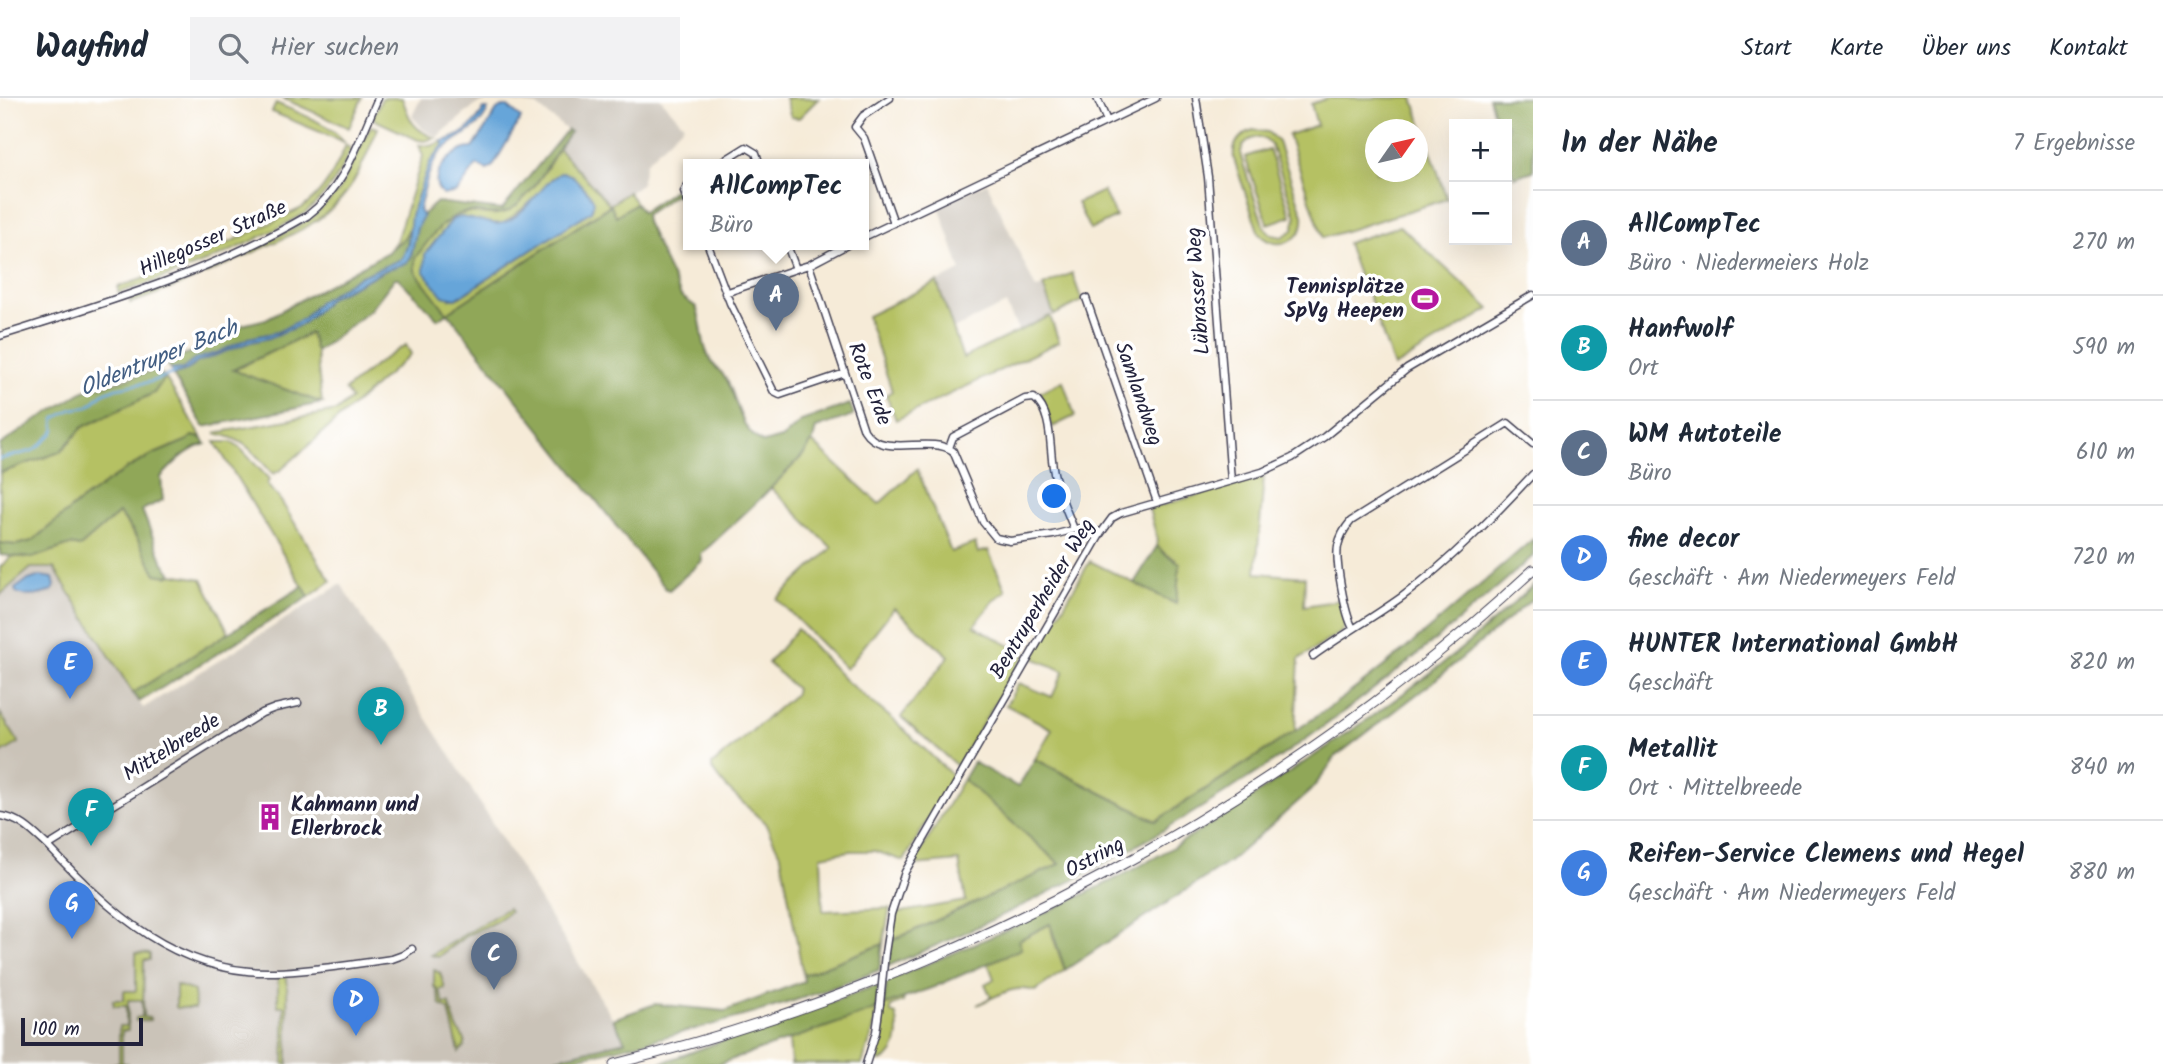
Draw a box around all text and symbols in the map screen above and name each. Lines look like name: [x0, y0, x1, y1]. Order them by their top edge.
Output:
search box: [190, 17, 680, 80]
text: Wayfind: [35, 22, 148, 75]
text: Hier suchen: [270, 27, 399, 69]
icon: search: [214, 29, 252, 67]
text: Start: [1741, 29, 1792, 68]
text: Karte: [1830, 29, 1883, 68]
text: Über uns: [1921, 29, 2011, 68]
text: Kontakt: [2049, 29, 2128, 68]
north arrow: [1365, 119, 1428, 182]
map controls: [1449, 119, 1512, 245]
button: +: [1449, 119, 1512, 182]
text: In der Nähe: [1561, 120, 1718, 168]
text: 7 Ergebnisse: [2013, 126, 2135, 162]
popup: [683, 159, 869, 250]
text: AllCompTec: [710, 166, 842, 208]
button: −: [1449, 182, 1512, 245]
street label: Hillegosser Straße: [134, 191, 293, 286]
text: AllCompTec: [1628, 204, 1761, 246]
text: Büro: [710, 208, 753, 244]
text: A: [1577, 225, 1591, 261]
text: 270 m: [2072, 225, 2135, 261]
street label: Lübrasser Weg: [1178, 226, 1220, 356]
text: Büro · Niedermeiers Holz: [1628, 246, 1869, 282]
place label: Tennisplätze SpVg Heepen: [1284, 271, 1404, 328]
pin: A: [753, 273, 799, 331]
sports icon: Tennisplätze SpVg Heepen: [1410, 284, 1440, 314]
text: Hanfwolf: [1628, 309, 1732, 351]
water label: Oldentruper Bach: [75, 310, 245, 407]
text: B: [1577, 330, 1591, 366]
text: 590 m: [2072, 330, 2135, 366]
street label: Rote Erde: [838, 337, 900, 431]
street label: Samlandweg: [1105, 338, 1171, 450]
text: Ort: [1628, 351, 1659, 387]
text: WM Autoteile: [1628, 414, 1781, 456]
text: C: [1577, 435, 1591, 471]
text: 610 m: [2076, 435, 2135, 471]
text: Büro: [1628, 456, 1672, 492]
your location: [1037, 479, 1071, 513]
street label: Bentruperheider Weg: [982, 512, 1104, 686]
text: fine decor: [1628, 519, 1739, 561]
text: D: [1576, 540, 1592, 576]
text: 720 m: [2072, 540, 2135, 576]
text: Geschäft · Am Niedermeyers Feld: [1628, 561, 1955, 597]
text: HUNTER International GmbH: [1628, 624, 1958, 666]
pin: E: [47, 641, 93, 699]
text: E: [1578, 645, 1590, 681]
text: 820 m: [2069, 645, 2135, 681]
text: Geschäft: [1628, 666, 1713, 702]
pin: B: [358, 687, 404, 745]
street label: Mittelbreede: [117, 705, 228, 791]
text: Metallit: [1628, 729, 1718, 771]
text: F: [1578, 750, 1590, 786]
text: 840 m: [2069, 750, 2135, 786]
text: Ort · Mittelbreede: [1628, 771, 1802, 807]
pin: F: [68, 788, 114, 846]
place label: Kahmann und Ellerbrock: [291, 789, 419, 846]
building icon: Kahmann und Ellerbrock: [255, 802, 285, 832]
street label: Ostring: [1059, 829, 1131, 887]
text: Reifen-Service Clemens und Hegel: [1628, 834, 2024, 876]
text: G: [1577, 855, 1591, 891]
text: 880 m: [2068, 855, 2135, 891]
text: Geschäft · Am Niedermeyers Feld: [1628, 876, 1955, 912]
pin: G: [49, 881, 95, 939]
pin: C: [471, 932, 517, 990]
pin: D: [333, 978, 379, 1036]
scale bar: [21, 1015, 144, 1047]
text: 100 m: [32, 1015, 80, 1045]

